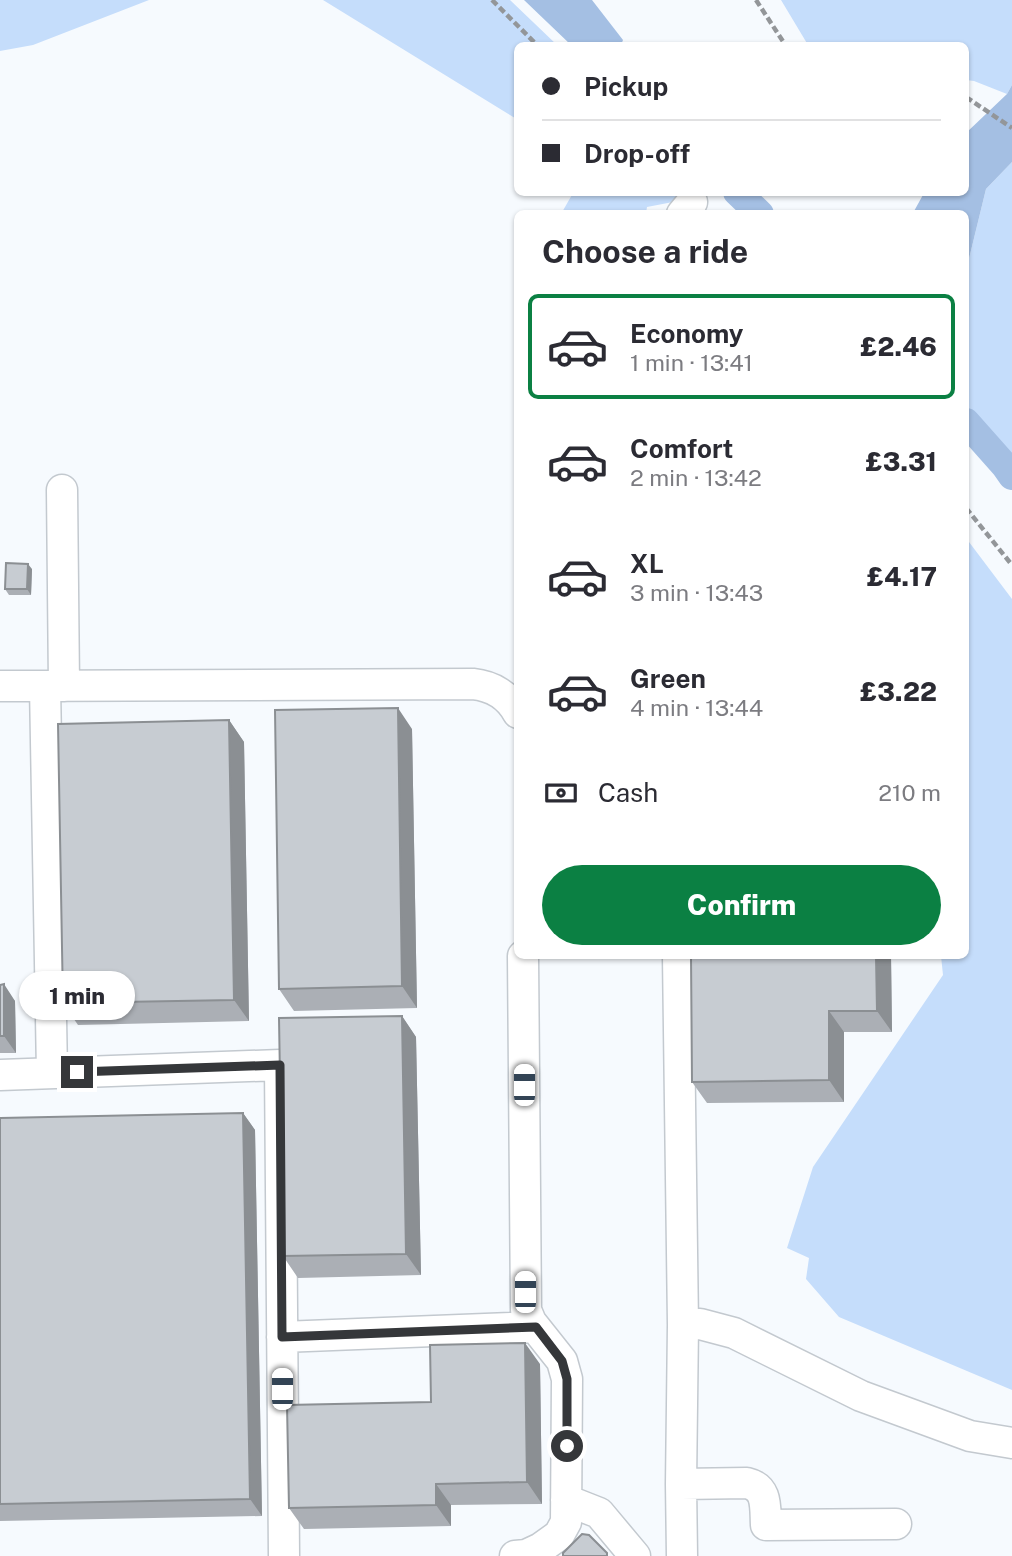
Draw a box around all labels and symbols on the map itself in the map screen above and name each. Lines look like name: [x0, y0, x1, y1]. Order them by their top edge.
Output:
callout: 1 min: [19, 970, 135, 1020]
route end: [61, 1056, 93, 1088]
car: [514, 1064, 535, 1106]
car: [515, 1271, 536, 1313]
car: [272, 1368, 293, 1410]
route start: [551, 1430, 583, 1462]

